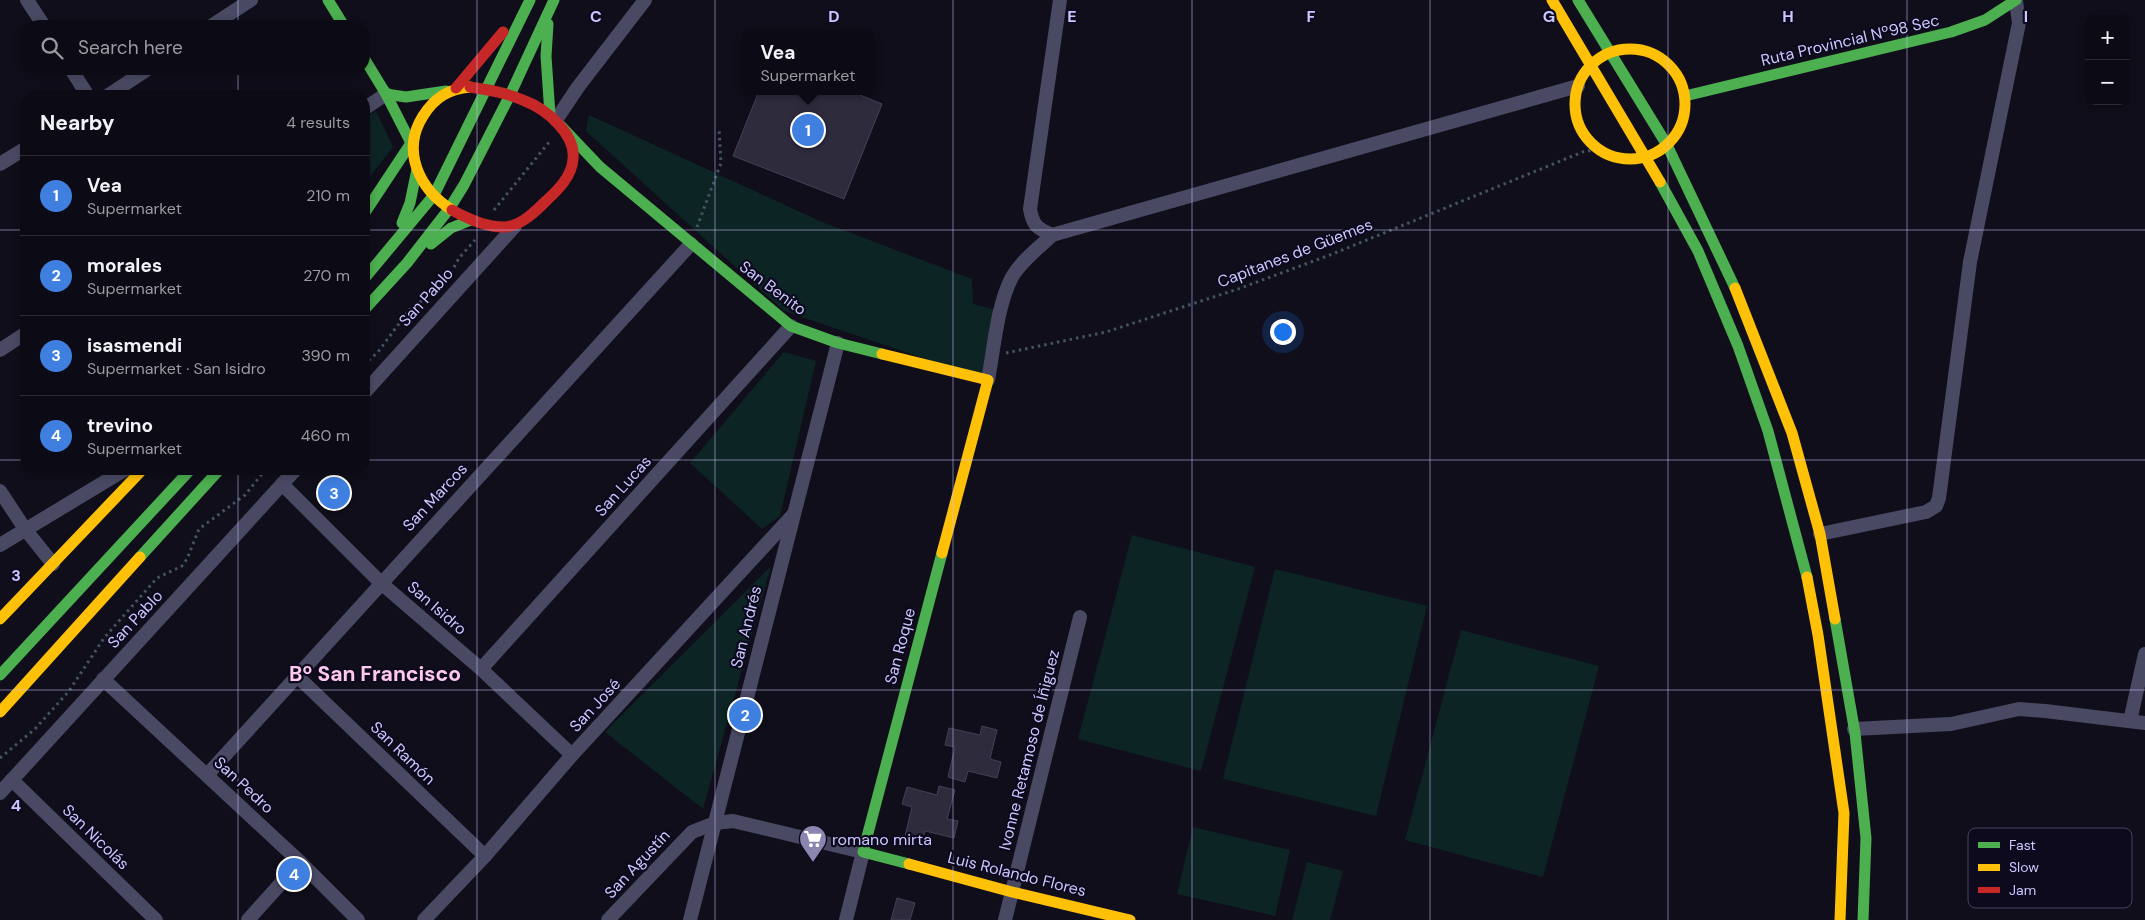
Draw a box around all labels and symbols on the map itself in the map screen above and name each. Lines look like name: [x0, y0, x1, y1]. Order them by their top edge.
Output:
text: C: [590, 6, 602, 27]
text: D: [828, 6, 840, 27]
text: E: [1067, 6, 1077, 27]
text: F: [1307, 6, 1316, 27]
text: G: [1543, 6, 1555, 27]
text: H: [1782, 6, 1794, 27]
text: I: [2024, 6, 2028, 27]
street label: Ruta Provincial Nº98 Sec: [1759, 9, 1941, 71]
pin: 1: [792, 111, 824, 149]
street label: Capitanes de Güemes: [1214, 214, 1376, 292]
street label: San Benito: [735, 256, 811, 320]
street label: San Pablo: [394, 263, 458, 331]
your location: [1270, 319, 1296, 345]
street label: San Lucas: [590, 451, 656, 521]
street label: San Marcos: [398, 458, 472, 536]
pin: 3: [318, 474, 350, 512]
text: 3: [11, 565, 21, 586]
street label: San Isidro: [403, 576, 471, 640]
street label: San Andrés: [726, 584, 766, 670]
street label: San Pablo: [103, 585, 167, 653]
street label: San Roque: [880, 605, 920, 687]
street label: Ivonne Retamoso de Íñiguez: [994, 648, 1064, 852]
district label: Bº San Francisco: [289, 660, 461, 688]
street label: San José: [565, 674, 625, 736]
pin: 2: [729, 696, 761, 734]
street label: San Ramón: [366, 717, 440, 789]
street label: San Pedro: [210, 752, 278, 818]
text: 4: [11, 795, 21, 816]
street label: San Nicolás: [58, 800, 134, 874]
supermarket icon: romano mirta: [798, 824, 828, 863]
street label: San Agustín: [600, 825, 674, 903]
legend: [1968, 828, 2132, 908]
place label: romano mirta: [832, 829, 932, 850]
text: Fast: [2009, 836, 2036, 854]
street label: Luis Rolando Flores: [946, 847, 1088, 901]
pin: 4: [278, 855, 310, 893]
text: Slow: [2009, 858, 2039, 876]
text: Jam: [2009, 881, 2036, 899]

